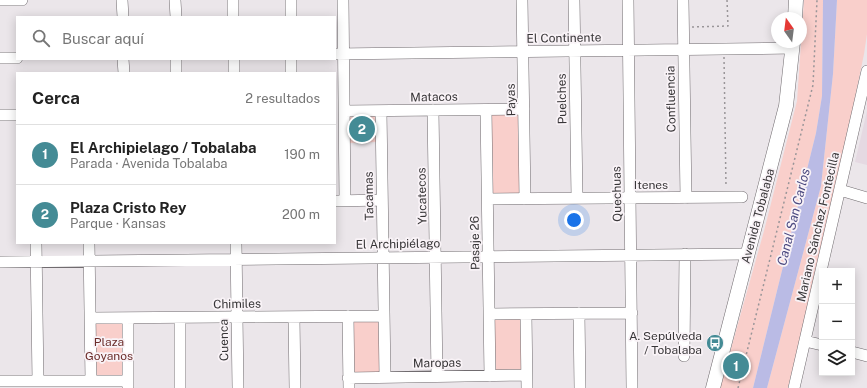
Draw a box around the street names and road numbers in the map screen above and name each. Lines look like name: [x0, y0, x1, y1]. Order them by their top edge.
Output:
street label: El Continente: [526, 30, 602, 46]
street label: Confluencia: [663, 66, 679, 132]
street label: Puelches: [555, 73, 569, 125]
street label: Payas: [504, 83, 518, 117]
street label: Matacos: [410, 90, 458, 104]
street label: Mariano Sánchez Fontecilla: [794, 151, 842, 303]
street label: Quechuas: [610, 166, 624, 222]
street label: Yucatecos: [415, 167, 429, 225]
street label: Avenida Tobalaba: [739, 167, 777, 265]
street label: Tacamas: [362, 171, 376, 221]
street label: Itenes: [634, 178, 668, 192]
street label: Pasaje 26: [468, 216, 482, 270]
street label: El Archipiélago: [356, 236, 441, 252]
street label: Chimiles: [213, 297, 261, 311]
street label: Cuenca: [217, 319, 231, 361]
street label: Maropas: [413, 356, 461, 370]

